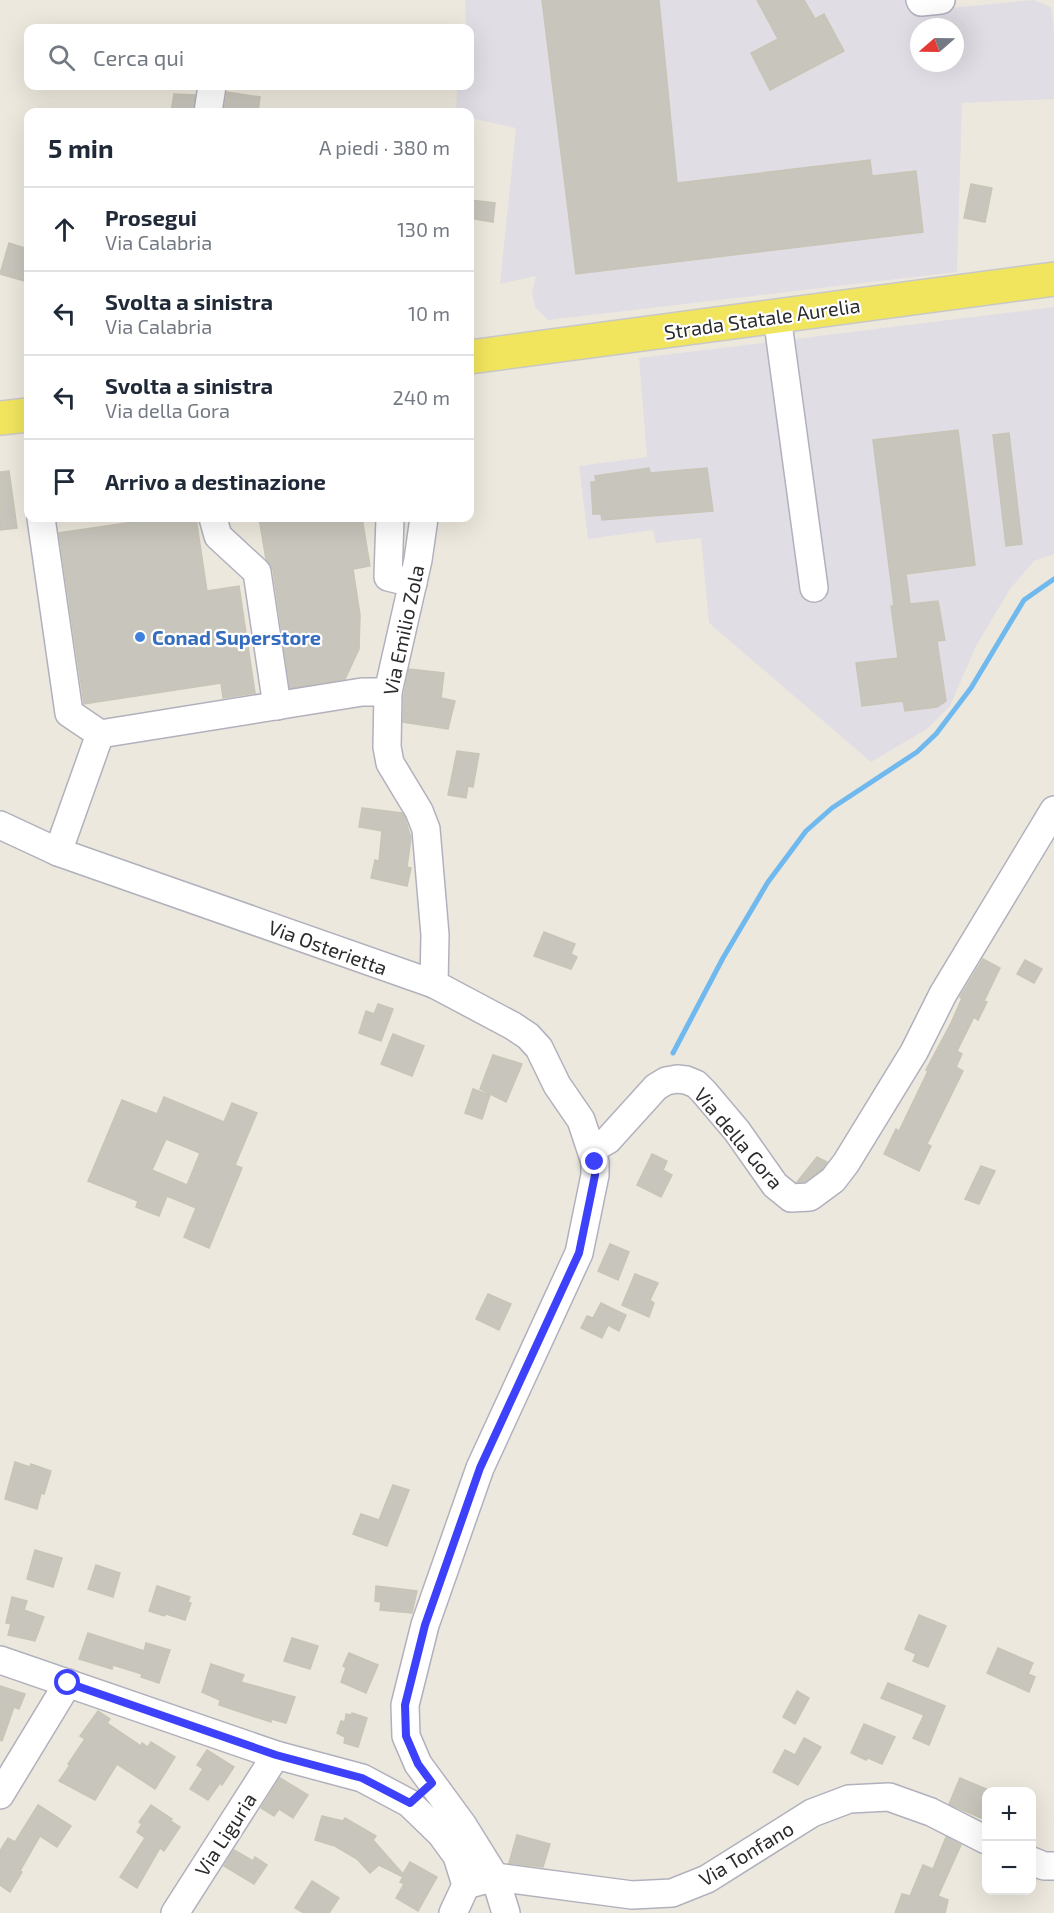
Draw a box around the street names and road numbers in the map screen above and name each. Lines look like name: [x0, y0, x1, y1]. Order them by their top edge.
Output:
street label: Strada Statale Aurelia: [662, 292, 862, 344]
street label: Via Emilio Zola: [377, 563, 429, 697]
street label: Via Osterietta: [265, 914, 391, 980]
street label: Via della Gora: [690, 1082, 788, 1194]
street label: Via Liguria: [189, 1788, 261, 1880]
street label: Via Tonfano: [694, 1815, 798, 1891]

